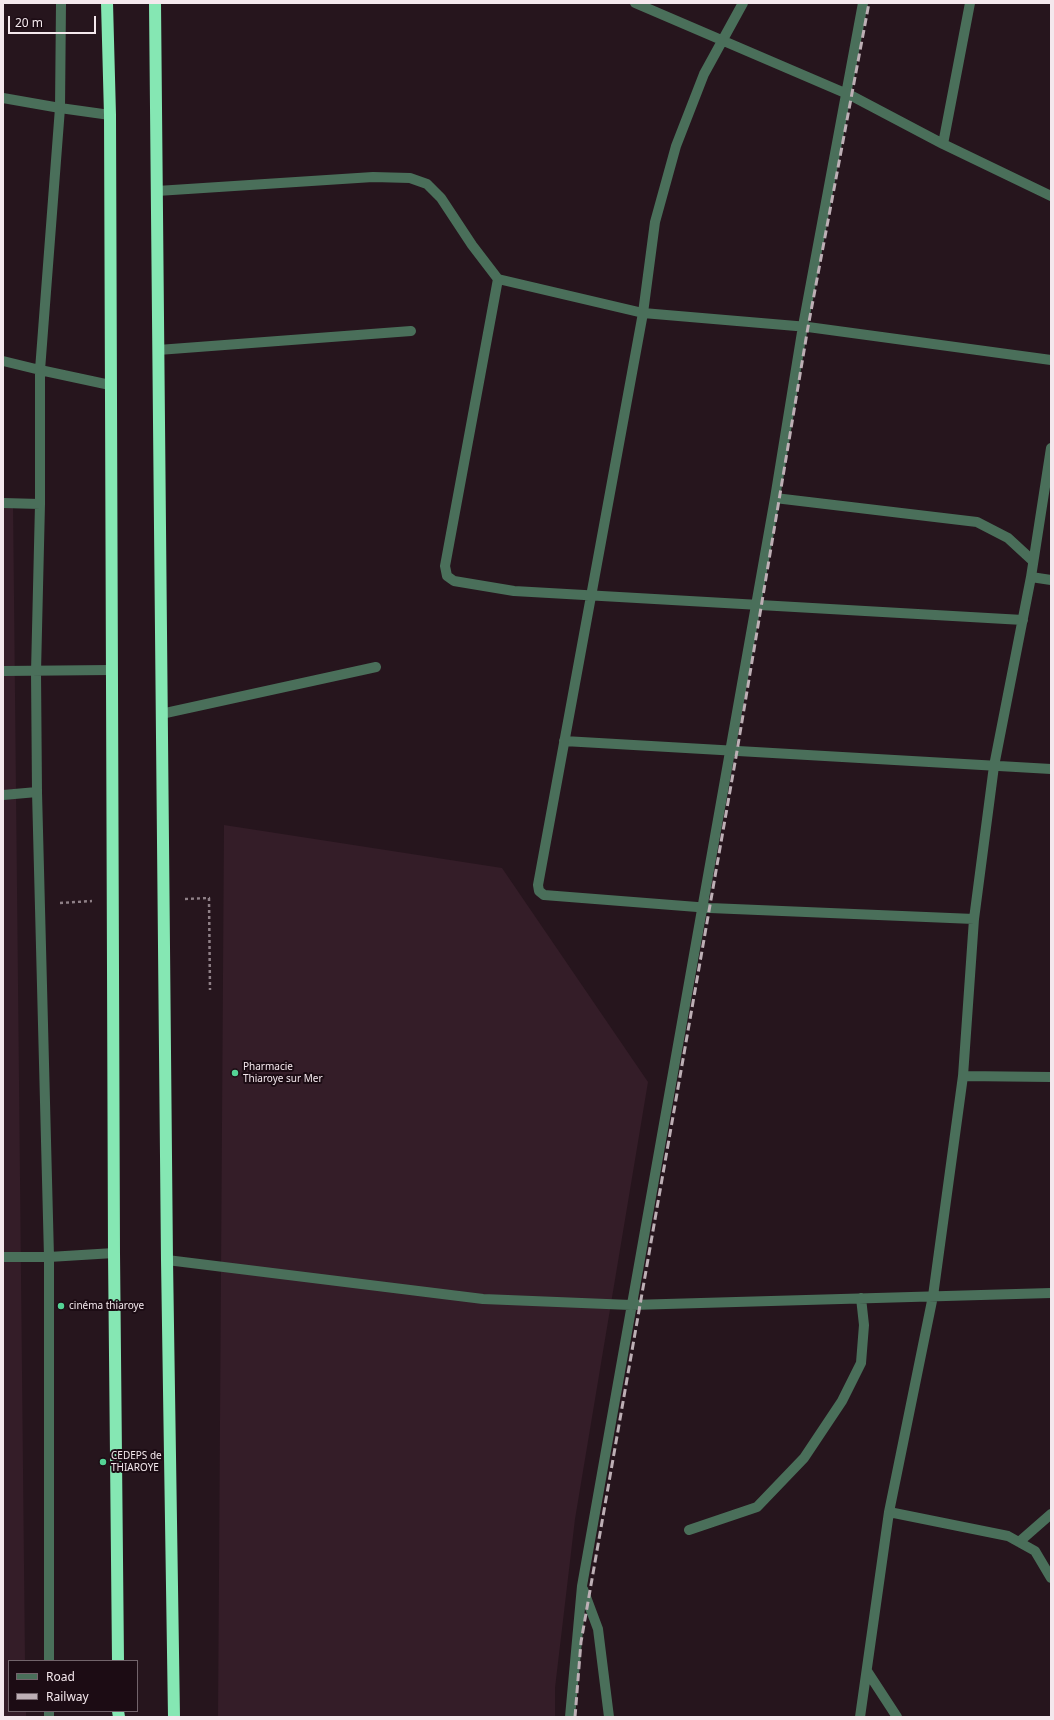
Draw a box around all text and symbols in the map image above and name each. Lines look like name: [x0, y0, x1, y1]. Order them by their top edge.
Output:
scale bar: [10, 8, 98, 34]
text: 20 m: [15, 14, 43, 31]
place label: Pharmacie Thiaroye sur Mer: [243, 1061, 323, 1084]
marker: Pharmacie Thiaroye sur Mer: [230, 1068, 240, 1078]
place label: cinéma thiaroye: [69, 1300, 144, 1312]
marker: cinéma thiaroye: [56, 1301, 66, 1311]
place label: CEDEPS de THIAROYE: [111, 1450, 162, 1474]
marker: CEDEPS de THIAROYE: [98, 1457, 108, 1467]
legend: [8, 1660, 138, 1712]
text: Road: [46, 1668, 75, 1685]
text: Railway: [46, 1688, 89, 1705]

